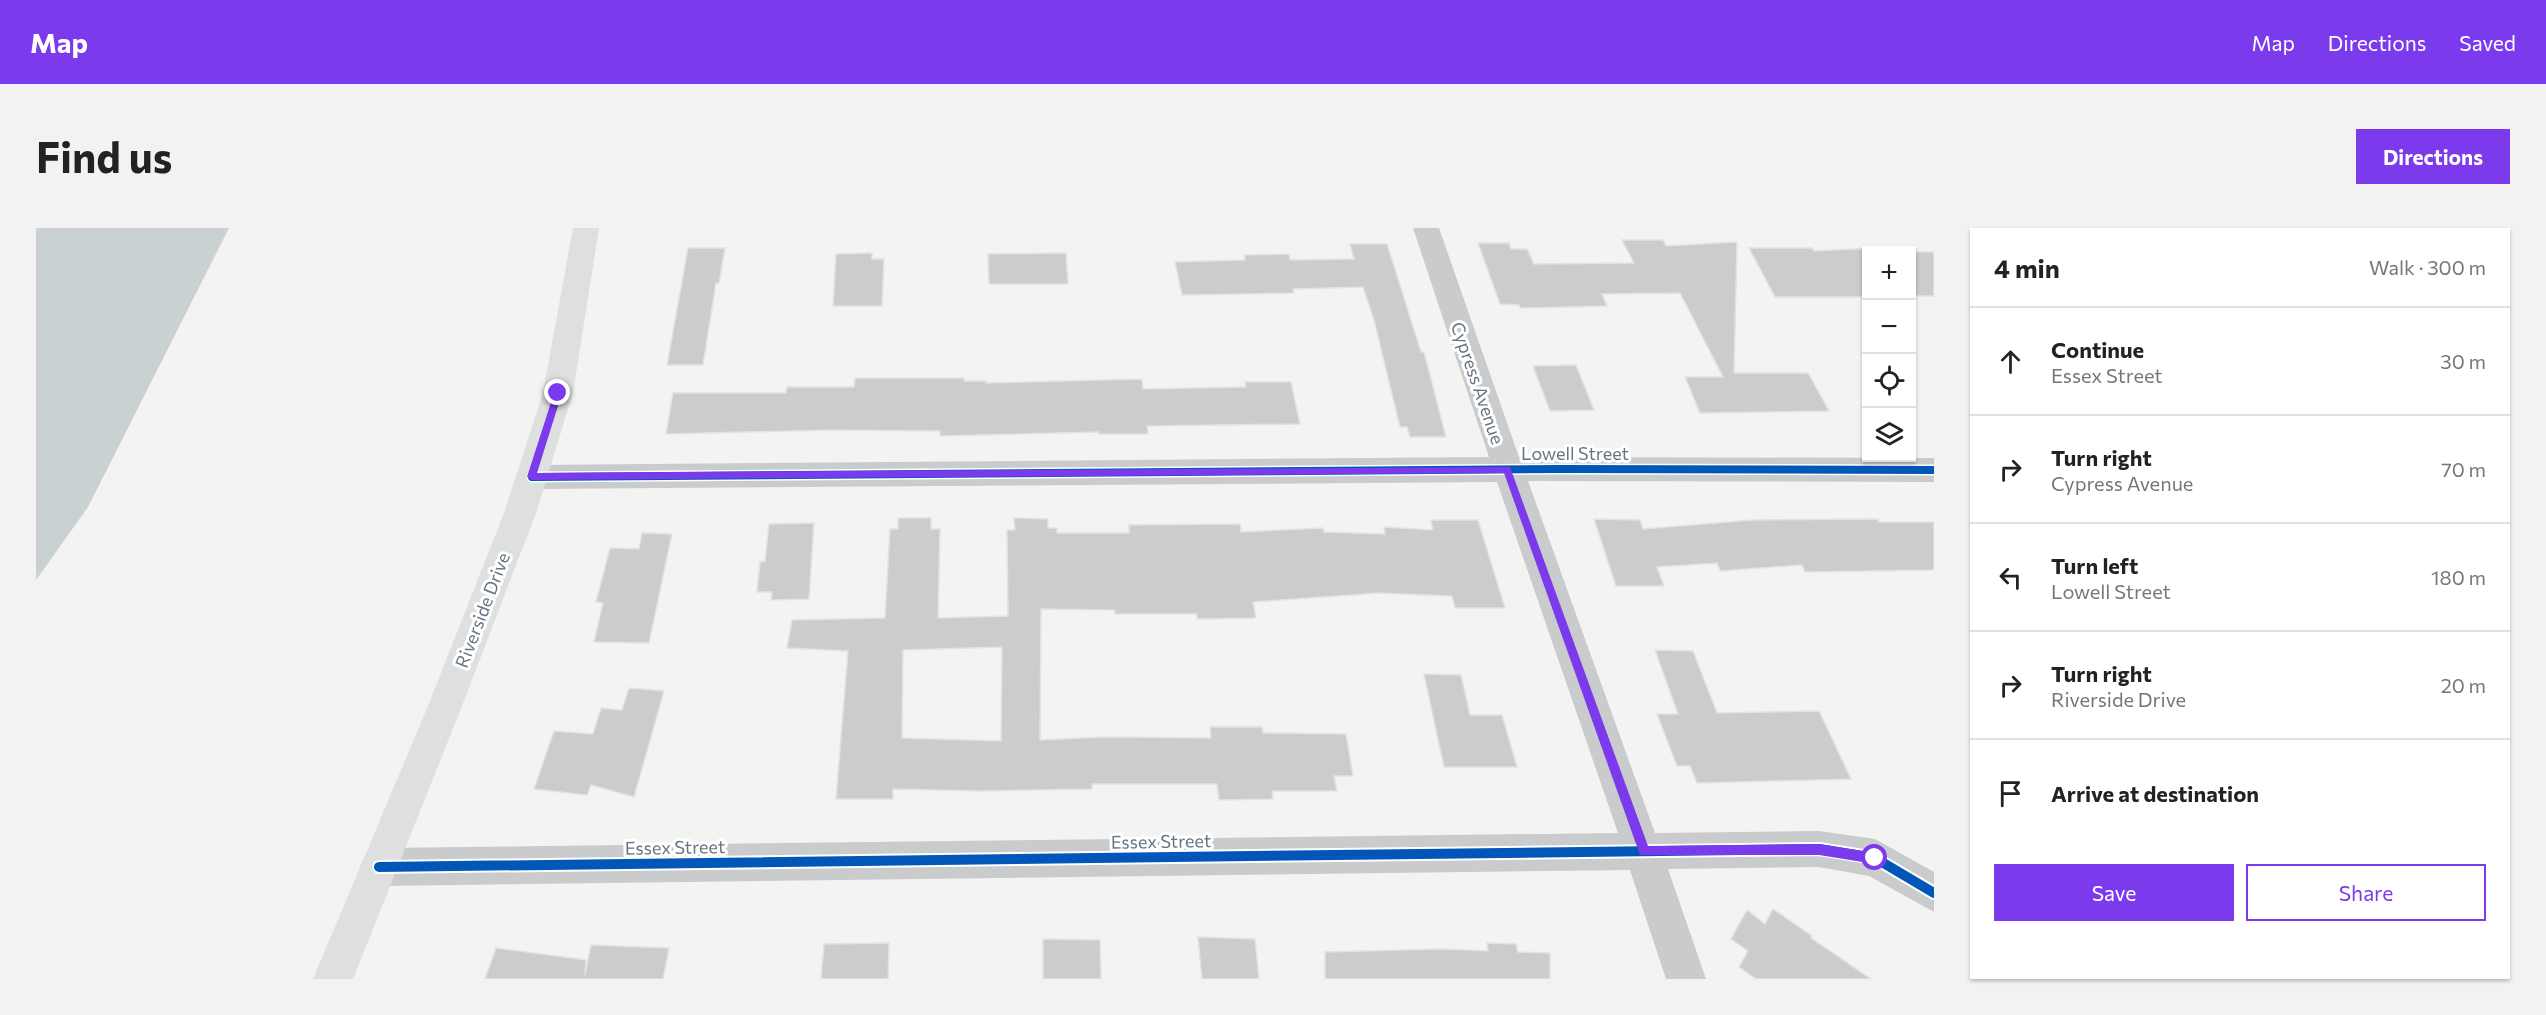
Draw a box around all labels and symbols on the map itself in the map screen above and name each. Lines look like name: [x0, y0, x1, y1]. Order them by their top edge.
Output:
street label: Cypress Avenue: [1447, 319, 1509, 447]
route end: [544, 379, 570, 405]
street label: Lowell Street: [1521, 442, 1629, 464]
street label: Riverside Drive: [450, 549, 514, 671]
street label: Essex Street: [1111, 829, 1211, 853]
street label: Essex Street: [625, 835, 725, 859]
route start: [1861, 844, 1887, 870]

